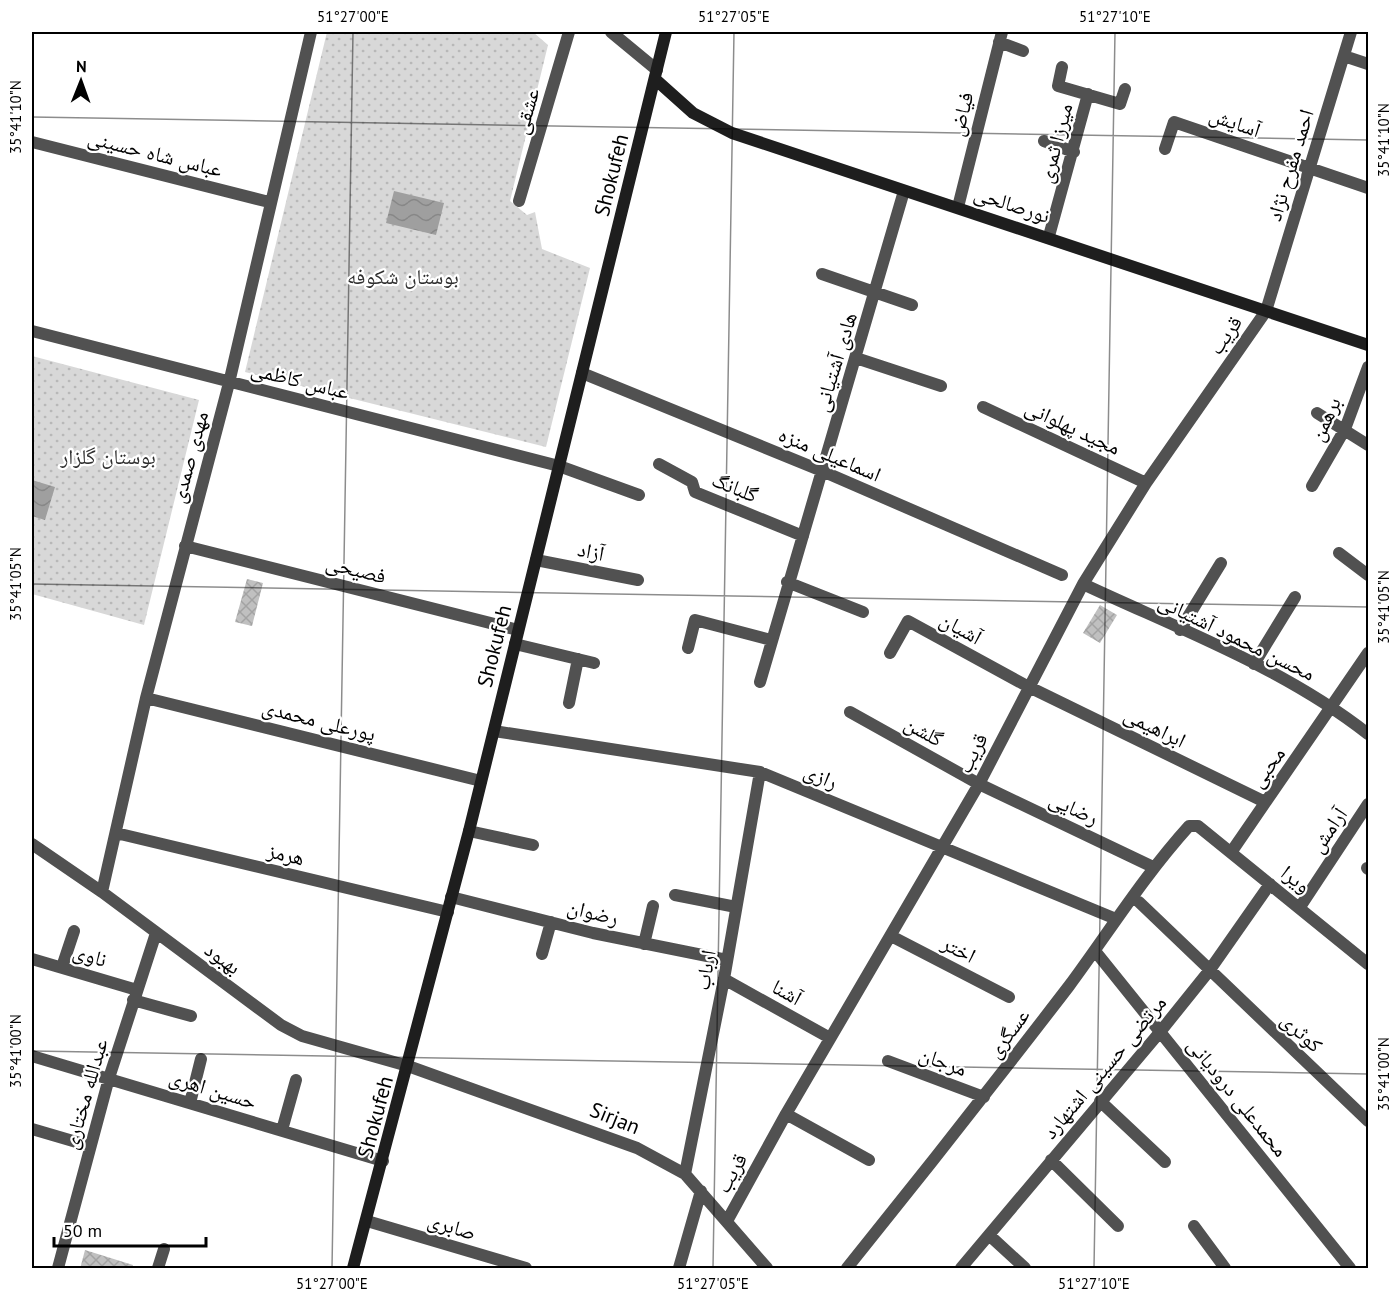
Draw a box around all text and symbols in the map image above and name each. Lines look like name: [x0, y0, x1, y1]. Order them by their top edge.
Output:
text: 51°27'00"E: [317, 7, 389, 26]
text: 51°27'05"E: [698, 7, 770, 26]
text: 51°27'10"E: [1079, 7, 1151, 26]
north arrow: [51, 51, 111, 111]
text: N: [76, 56, 87, 76]
text: 35°41'10"N: [6, 80, 25, 154]
street label: عشقی: [507, 84, 546, 137]
street label: فیاض: [942, 89, 980, 139]
street label: میرزا ثمری: [1031, 100, 1079, 186]
street label: آسایش: [1206, 101, 1265, 144]
text: 35°41'10"N: [1374, 103, 1393, 177]
street label: احمد مفرح نژاد: [1260, 106, 1320, 224]
street label: عباس شاه حسینی: [85, 123, 225, 183]
street label: Shokufeh: [588, 131, 634, 219]
street label: نورصالحی: [971, 179, 1053, 229]
park label: بوستان شکوفه: [347, 263, 459, 290]
street label: هادی آشتیانی: [807, 309, 863, 415]
street label: قریب: [1202, 310, 1248, 360]
street label: عباس کاظمی: [248, 355, 352, 405]
street label: برهمن: [1303, 392, 1347, 446]
street label: مجید پهلوانی: [1021, 393, 1125, 461]
street label: مهدی صمدی: [164, 408, 214, 506]
street label: اسماعیلی منزه: [775, 420, 885, 488]
park label: بوستان گلزار: [59, 443, 156, 470]
street label: گلبانگ: [708, 466, 762, 508]
street label: آزاد: [575, 535, 607, 567]
text: 35°41'05"N: [6, 547, 25, 621]
street label: فصیحی: [323, 549, 389, 589]
text: 35°41'05"N: [1374, 570, 1393, 644]
street label: محسن محمود آشتیانی: [1154, 587, 1320, 687]
street label: Shokufeh: [471, 602, 517, 690]
street label: آشیان: [935, 606, 987, 651]
street label: پورعلی محمدی: [259, 693, 379, 747]
street label: ابراهیمی: [1120, 700, 1190, 754]
street label: گلشن: [900, 709, 948, 753]
street label: قریب: [951, 728, 993, 778]
street label: محبی: [1243, 741, 1291, 793]
street label: رازی: [800, 757, 842, 795]
street label: رضایی: [1045, 785, 1103, 831]
street label: آرامش: [1303, 802, 1353, 858]
street label: هرمز: [264, 836, 307, 871]
street label: ویرا: [1276, 859, 1316, 899]
street label: رضوان: [565, 893, 621, 931]
street label: اختر: [937, 929, 980, 969]
street label: بهبود: [200, 936, 246, 980]
street label: ناوی: [70, 937, 110, 973]
street label: ارباب: [688, 948, 722, 992]
street label: آشنا: [767, 973, 807, 1011]
street label: مرتضی حسینی اشتهارد: [1036, 990, 1172, 1144]
street label: عسگری: [980, 1002, 1036, 1063]
street label: کوثری: [1276, 1006, 1329, 1058]
text: 35°41'00"N: [6, 1014, 25, 1088]
street label: محمدعلی درودیانی: [1182, 1032, 1294, 1162]
street label: عبدالله مختاری: [56, 1035, 114, 1152]
text: 35°41'00"N: [1374, 1037, 1393, 1111]
street label: مرجان: [915, 1040, 971, 1082]
street label: حسین اهری: [166, 1063, 260, 1115]
street label: Shokufeh: [351, 1073, 399, 1161]
street label: Sirjan: [586, 1096, 644, 1140]
street label: قریب: [709, 1148, 753, 1198]
street label: صابری: [425, 1206, 479, 1246]
scale bar: [54, 1210, 206, 1248]
text: 50 m: [63, 1219, 102, 1242]
text: 51°27'00"E: [296, 1274, 368, 1293]
text: 51°27'05"E: [677, 1274, 749, 1293]
text: 51°27'10"E: [1058, 1274, 1130, 1293]

